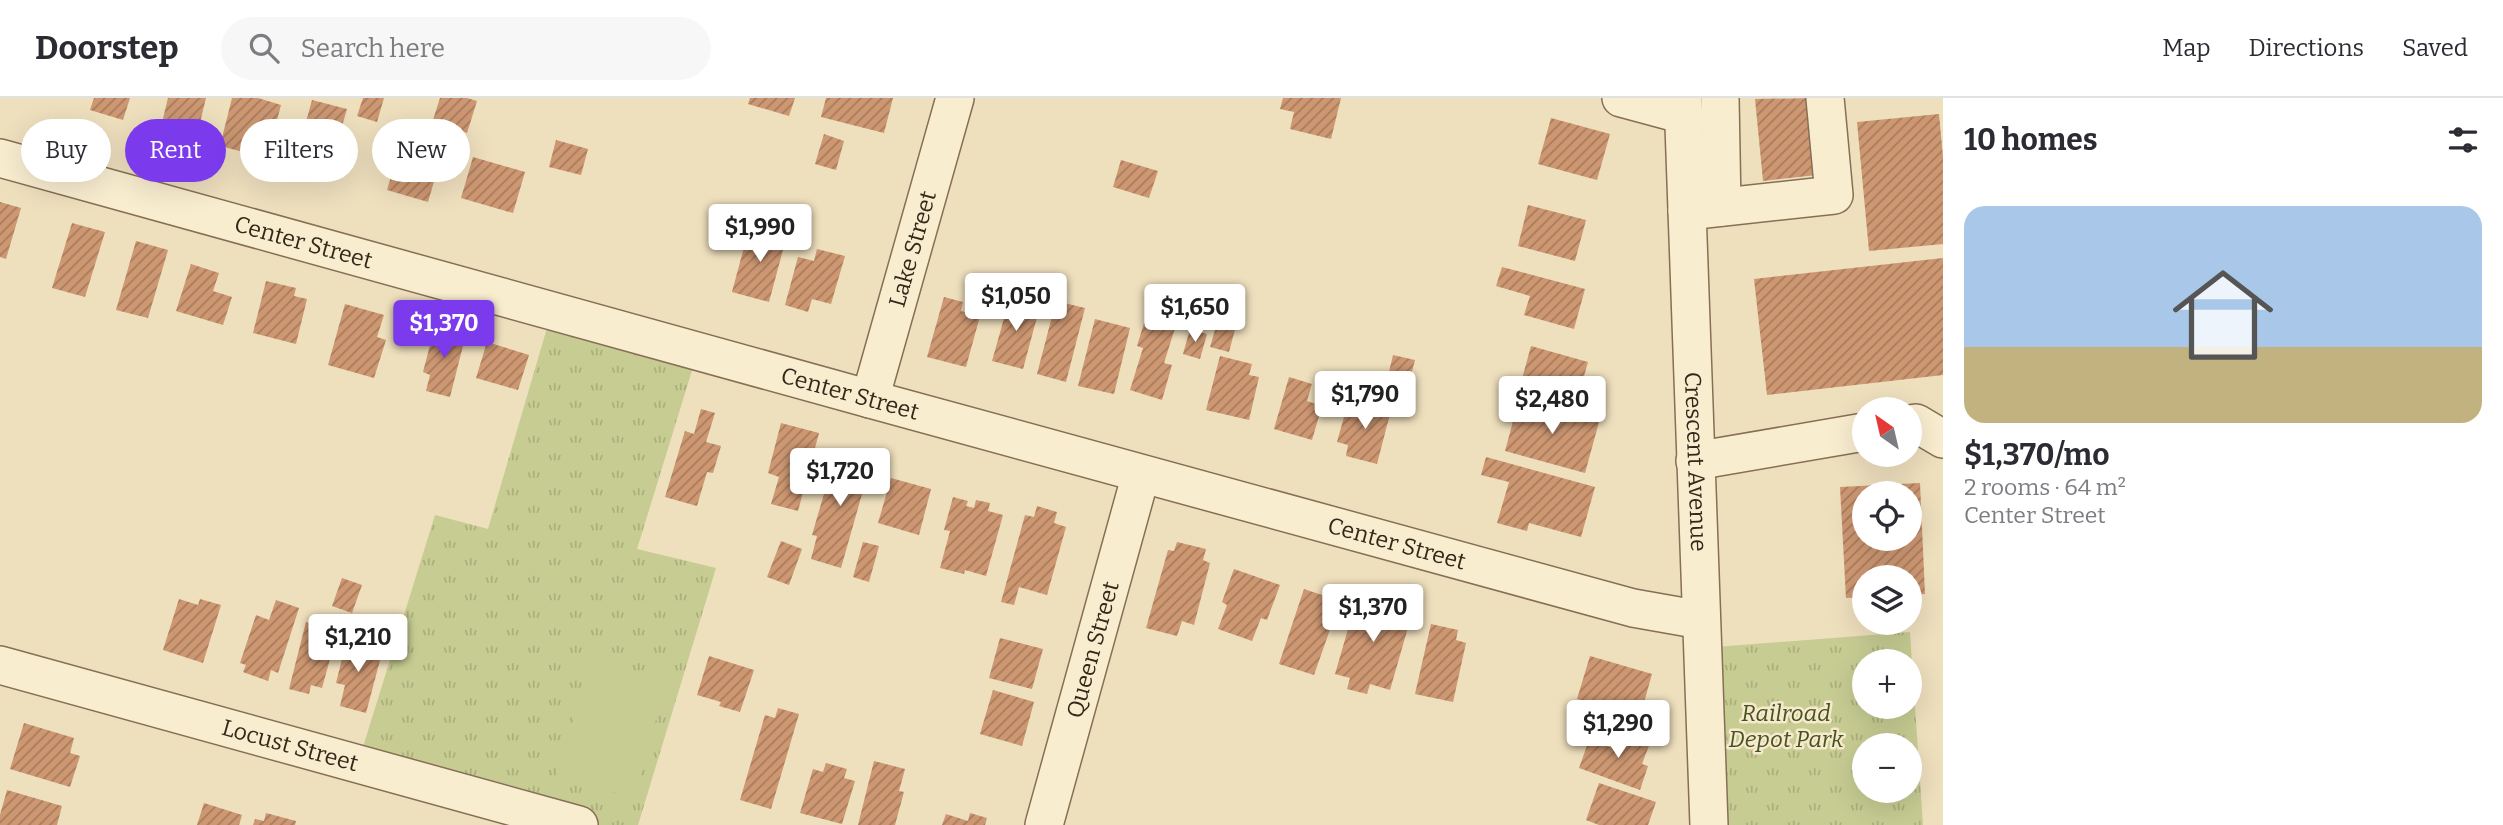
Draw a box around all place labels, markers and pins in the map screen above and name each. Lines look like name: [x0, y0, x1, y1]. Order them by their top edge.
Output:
pin: $1,990: [703, 204, 817, 264]
pin: $1,050: [959, 274, 1073, 333]
pin: $1,650: [1138, 285, 1252, 344]
pin: $1,370: [387, 300, 501, 360]
pin: $1,790: [1308, 372, 1422, 431]
pin: $2,480: [1495, 376, 1609, 436]
pin: $1,720: [783, 448, 897, 508]
pin: $1,370: [1316, 584, 1430, 644]
pin: $1,210: [301, 614, 415, 674]
pin: $1,290: [1561, 700, 1675, 760]

